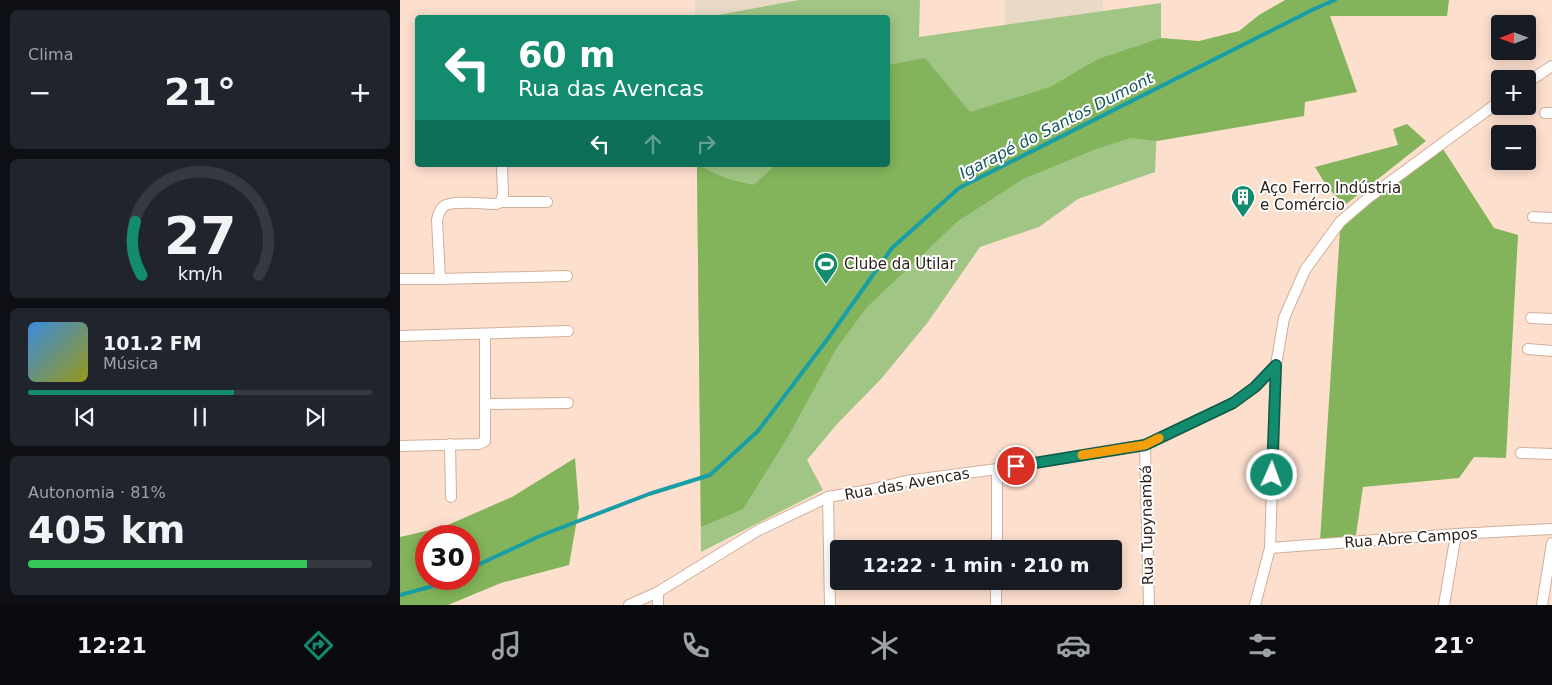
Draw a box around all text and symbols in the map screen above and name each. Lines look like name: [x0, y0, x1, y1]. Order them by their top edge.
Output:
north arrow: [1491, 15, 1536, 60]
map controls: [1491, 15, 1536, 170]
icon: left: [435, 35, 500, 100]
text: 60 m: [518, 35, 615, 75]
text: Clima: [28, 45, 73, 64]
water label: Igarapé do Santos Dumont: [956, 68, 1157, 183]
text: 21°: [164, 70, 236, 114]
button: +: [1491, 70, 1536, 115]
text: −: [28, 76, 51, 109]
text: +: [349, 76, 372, 109]
text: Rua das Avencas: [518, 76, 704, 101]
button: −: [1491, 125, 1536, 170]
icon: left: [586, 130, 614, 158]
icon: ahead: [639, 130, 667, 158]
icon: right: [692, 130, 720, 158]
place label: Aço Ferro Indústria e Comércio: [1260, 179, 1401, 214]
building icon: Aço Ferro Indústria e Comércio: [1230, 184, 1256, 218]
text: 27: [164, 206, 236, 266]
sports icon: Clube da Utilar: [813, 251, 839, 285]
place label: Clube da Utilar: [844, 255, 957, 273]
text: km/h: [177, 263, 223, 284]
text: 101.2 FM: [103, 332, 202, 354]
text: Música: [103, 354, 158, 373]
icon: previous: [71, 403, 99, 431]
icon: pause: [186, 403, 214, 431]
icon: next: [301, 403, 329, 431]
pin: [995, 445, 1037, 487]
position arrow: [1245, 448, 1297, 500]
icon: arrive: [1002, 452, 1030, 480]
street label: Rua das Avencas: [843, 464, 971, 504]
street label: Rua Tupynambá: [1137, 465, 1157, 585]
text: Autonomia · 81%: [28, 483, 166, 502]
text: 405 km: [28, 508, 185, 552]
street label: Rua Abre Campos: [1344, 524, 1478, 552]
speed limit sign: 30: [415, 525, 480, 590]
text: 12:22 · 1 min · 210 m: [862, 554, 1090, 576]
icon: directions: [301, 628, 336, 663]
icon: music: [489, 628, 524, 663]
icon: phone: [678, 628, 713, 663]
icon: climate: [867, 628, 902, 663]
icon: car: [1056, 628, 1091, 663]
icon: filters: [1245, 628, 1280, 663]
text: 12:21: [77, 633, 147, 658]
text: 21°: [1433, 633, 1475, 658]

